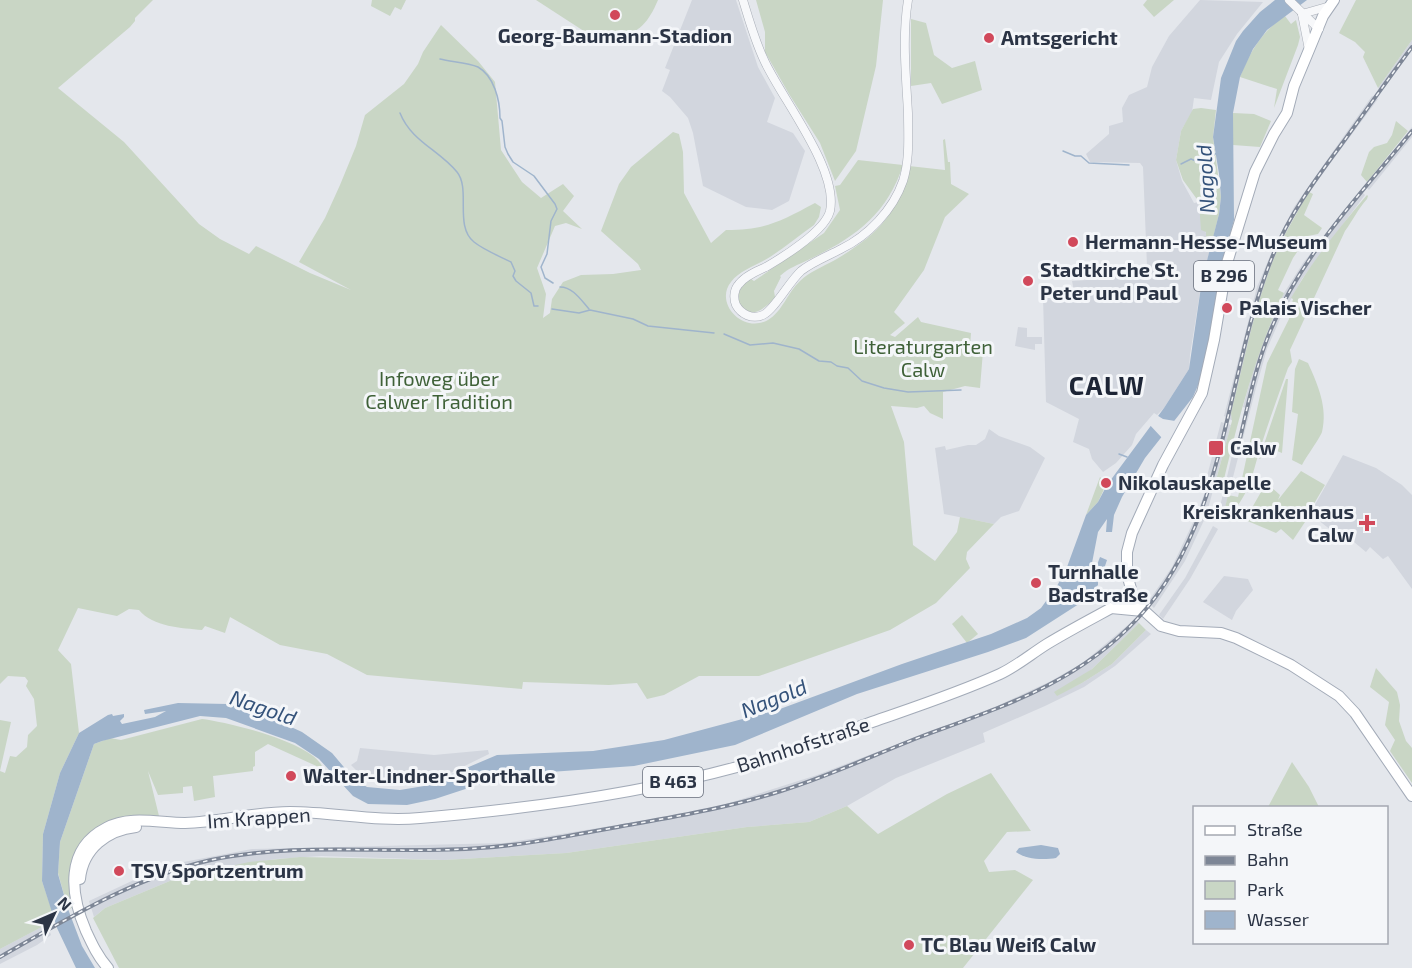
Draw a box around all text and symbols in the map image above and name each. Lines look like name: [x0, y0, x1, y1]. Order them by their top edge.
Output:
marker: Georg-Baumann-Stadion: [608, 8, 622, 22]
place label: Georg-Baumann-Stadion: [498, 23, 732, 47]
place label: Amtsgericht: [1001, 25, 1118, 49]
marker: Amtsgericht: [982, 31, 996, 45]
water label: Nagold: [1190, 144, 1219, 214]
place label: Hermann-Hesse-Museum: [1085, 229, 1327, 253]
marker: Hermann-Hesse-Museum: [1066, 235, 1080, 249]
place label: Stadtkirche St. Peter und Paul: [1040, 257, 1179, 304]
road number: B 296: [1194, 261, 1254, 291]
marker: Stadtkirche St. Peter und Paul: [1021, 274, 1035, 288]
place label: Palais Vischer: [1239, 295, 1372, 319]
marker: Palais Vischer: [1220, 301, 1234, 315]
park label: Literaturgarten Calw: [853, 334, 993, 381]
park label: Infoweg über Calwer Tradition: [365, 366, 513, 413]
district label: CALW: [1069, 369, 1145, 400]
place label: Calw: [1230, 435, 1276, 459]
marker: Calw: [1207, 439, 1225, 457]
place label: Nikolauskapelle: [1118, 470, 1271, 494]
marker: Nikolauskapelle: [1099, 476, 1113, 490]
place label: Kreiskrankenhaus Calw: [1182, 499, 1354, 546]
marker: Kreiskrankenhaus Calw: [1358, 514, 1376, 532]
place label: Turnhalle Badstraße: [1048, 559, 1148, 606]
marker: Turnhalle Badstraße: [1029, 576, 1043, 590]
water label: Nagold: [737, 673, 810, 722]
water label: Nagold: [227, 684, 300, 730]
street label: Bahnhofstraße: [733, 711, 872, 777]
place label: Walter-Lindner-Sporthalle: [303, 763, 556, 787]
road number: B 463: [643, 767, 703, 797]
marker: Walter-Lindner-Sporthalle: [284, 769, 298, 783]
street label: Im Krappen: [206, 801, 311, 833]
legend: [1193, 806, 1388, 944]
text: Straße: [1247, 818, 1303, 840]
text: Bahn: [1247, 848, 1289, 870]
place label: TSV Sportzentrum: [131, 858, 304, 882]
marker: TSV Sportzentrum: [112, 864, 126, 878]
text: Park: [1247, 878, 1284, 900]
north arrow: [24, 884, 84, 944]
text: N: [54, 892, 76, 914]
text: Wasser: [1247, 908, 1309, 930]
place label: TC Blau Weiß Calw: [921, 932, 1096, 956]
marker: TC Blau Weiß Calw: [902, 938, 916, 952]

